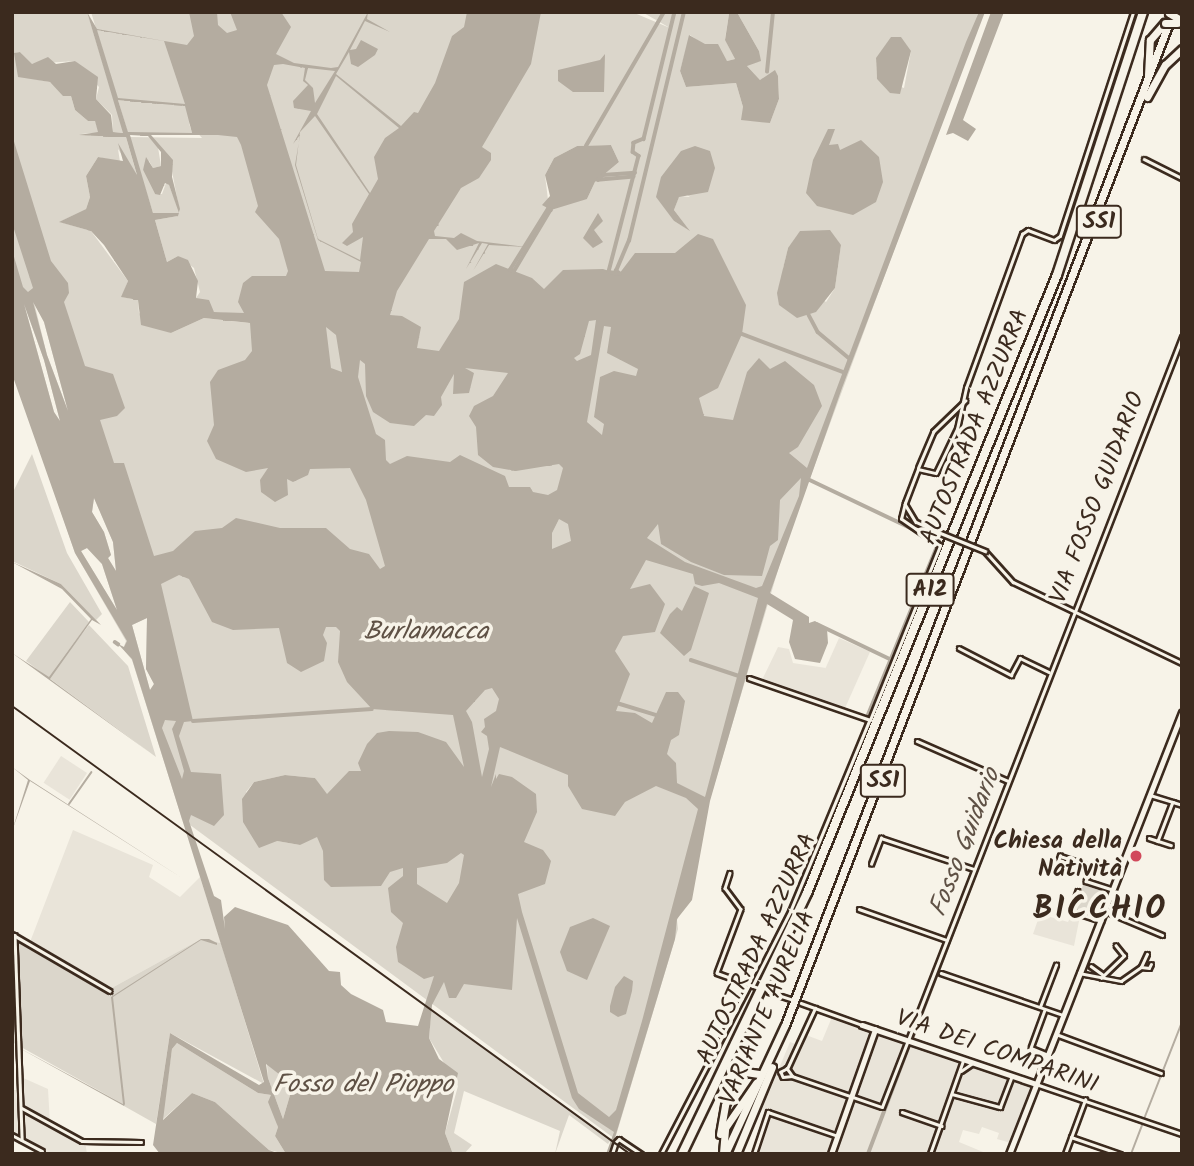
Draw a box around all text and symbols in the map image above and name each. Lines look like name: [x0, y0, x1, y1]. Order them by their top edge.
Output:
road number: SS1: [1074, 202, 1124, 242]
street label: AUTOSTRADA AZZURRA: [915, 305, 1035, 549]
street label: VIA FOSSO GUIDARIO: [1044, 388, 1152, 608]
road number: A12: [906, 570, 954, 610]
water label: Burlamacca: [364, 617, 488, 649]
road number: SS1: [858, 762, 908, 800]
water label: Fosso Guidario: [923, 765, 1009, 921]
place label: Chiesa della Natività: [993, 828, 1122, 884]
street label: AUTOSTRADA AZZURRA: [691, 829, 823, 1069]
marker: Chiesa della Natività: [1128, 848, 1144, 864]
district label: BICCHIO: [1034, 891, 1166, 929]
street label: VARIANTE AURELIA: [714, 907, 822, 1109]
street label: VIA DEI COMPARINI: [892, 1004, 1102, 1100]
water label: Fosso del Pioppo: [273, 1070, 453, 1102]

